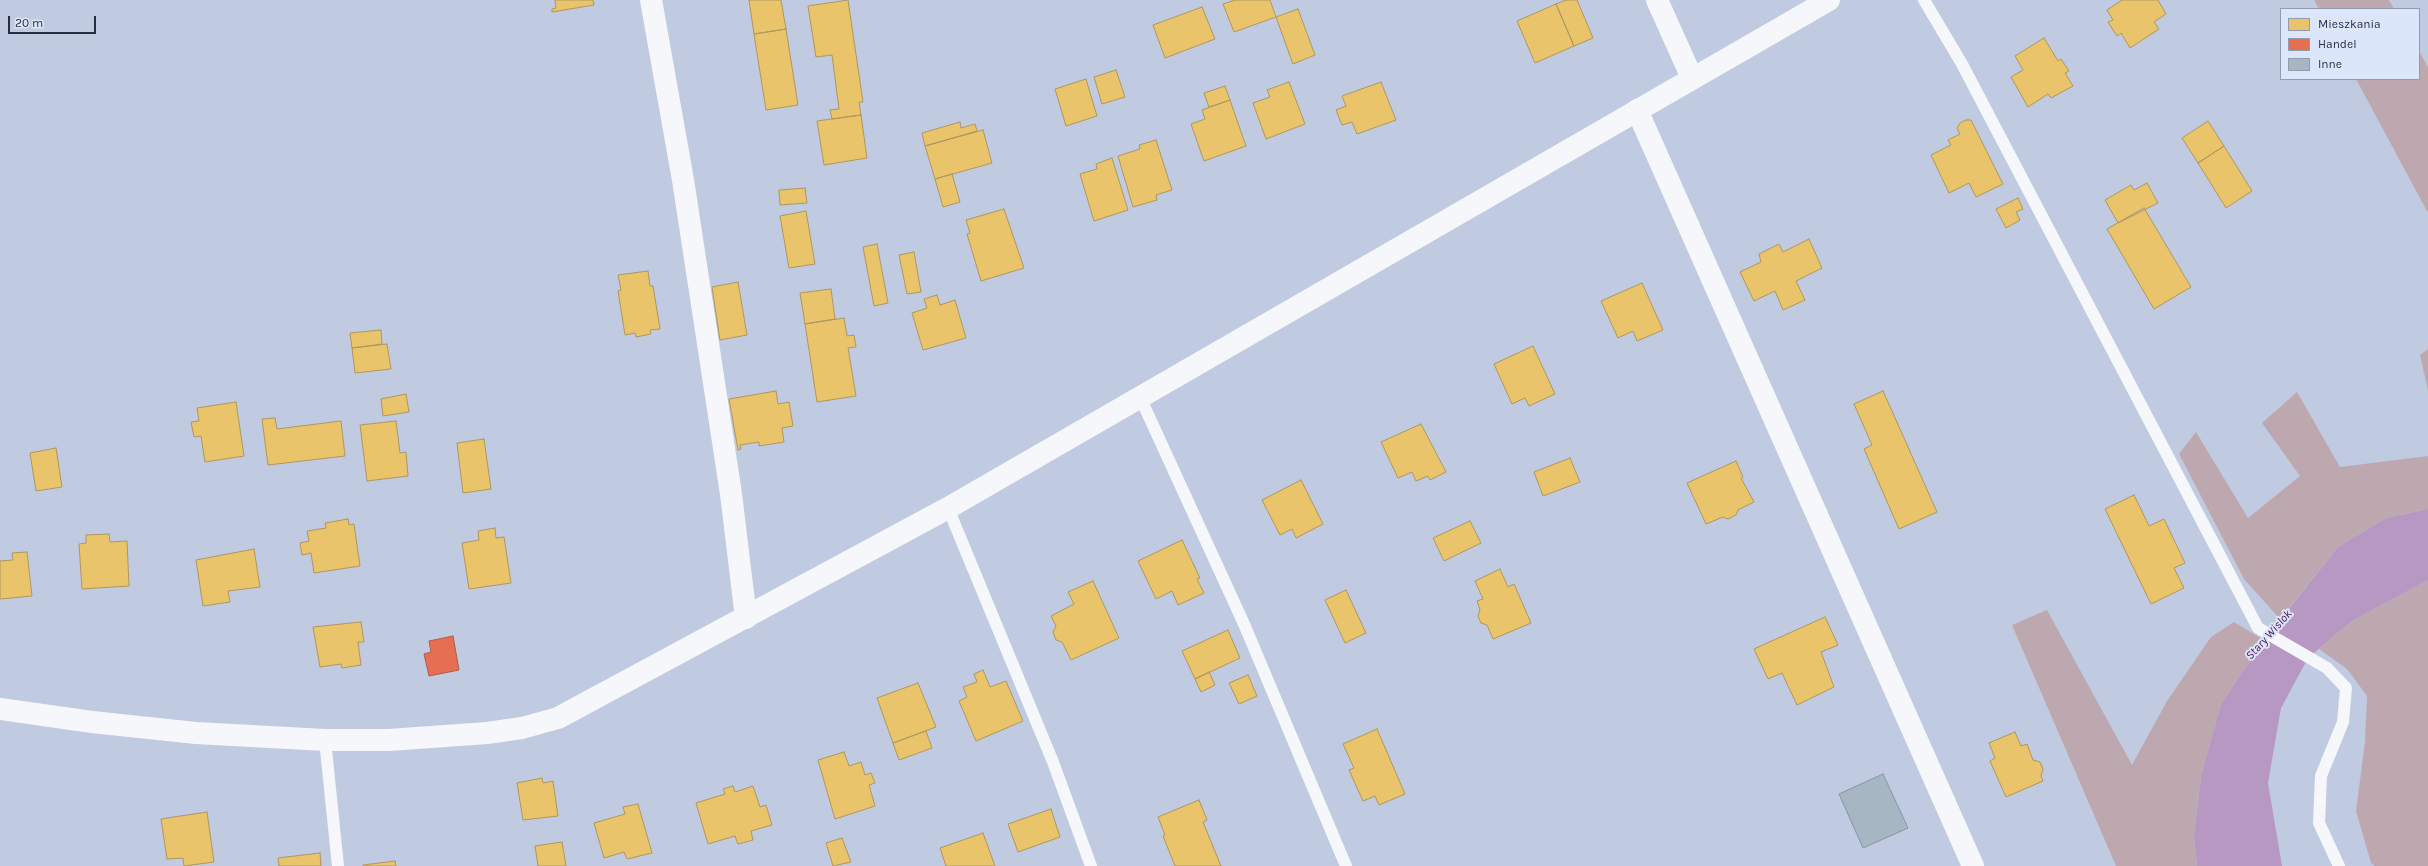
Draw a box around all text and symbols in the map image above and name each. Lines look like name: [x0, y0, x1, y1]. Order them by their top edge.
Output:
scale bar: [10, 8, 98, 34]
legend: [2280, 8, 2420, 80]
text: 20 m: [15, 16, 43, 30]
text: Mieszkania: [2318, 17, 2381, 31]
text: Handel: [2318, 37, 2357, 51]
text: Inne: [2318, 57, 2342, 71]
water label: Stary Wislok: [2243, 607, 2295, 663]

